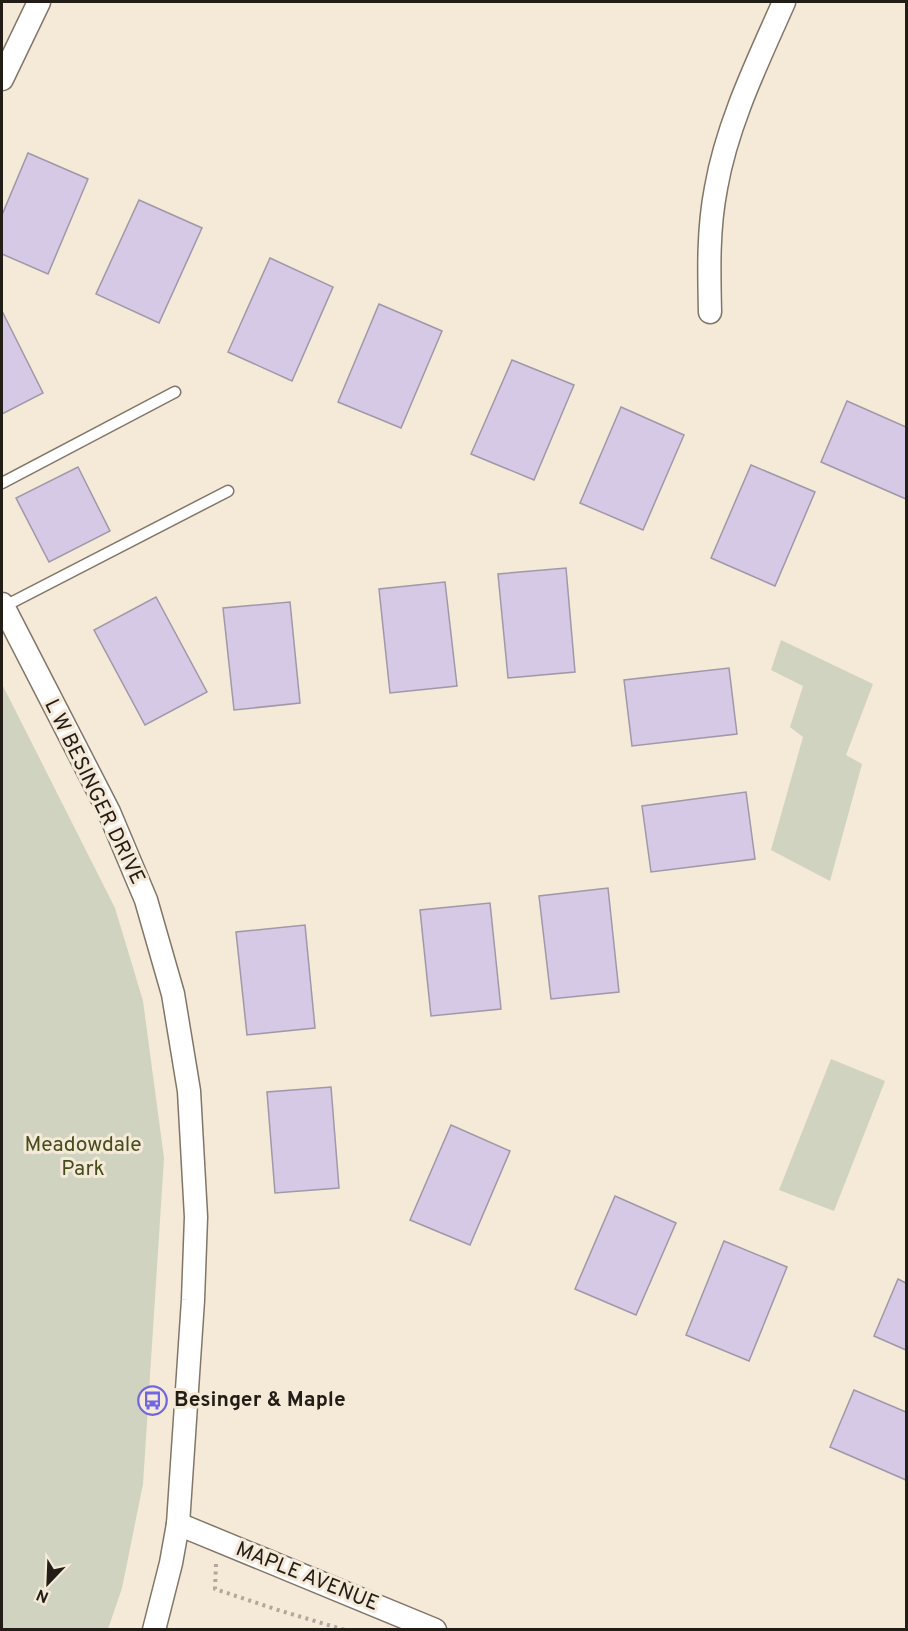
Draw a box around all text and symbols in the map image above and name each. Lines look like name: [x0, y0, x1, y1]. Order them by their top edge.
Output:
street label: L W BESINGER DRIVE: [37, 695, 151, 889]
park label: Meadowdale Park: [24, 1132, 142, 1183]
bus stop icon: Besinger & Maple: [137, 1384, 169, 1416]
place label: Besinger & Maple: [174, 1387, 346, 1414]
street label: MAPLE AVENUE: [231, 1536, 383, 1618]
north arrow: [18, 1553, 78, 1613]
text: N: [34, 1584, 52, 1606]

